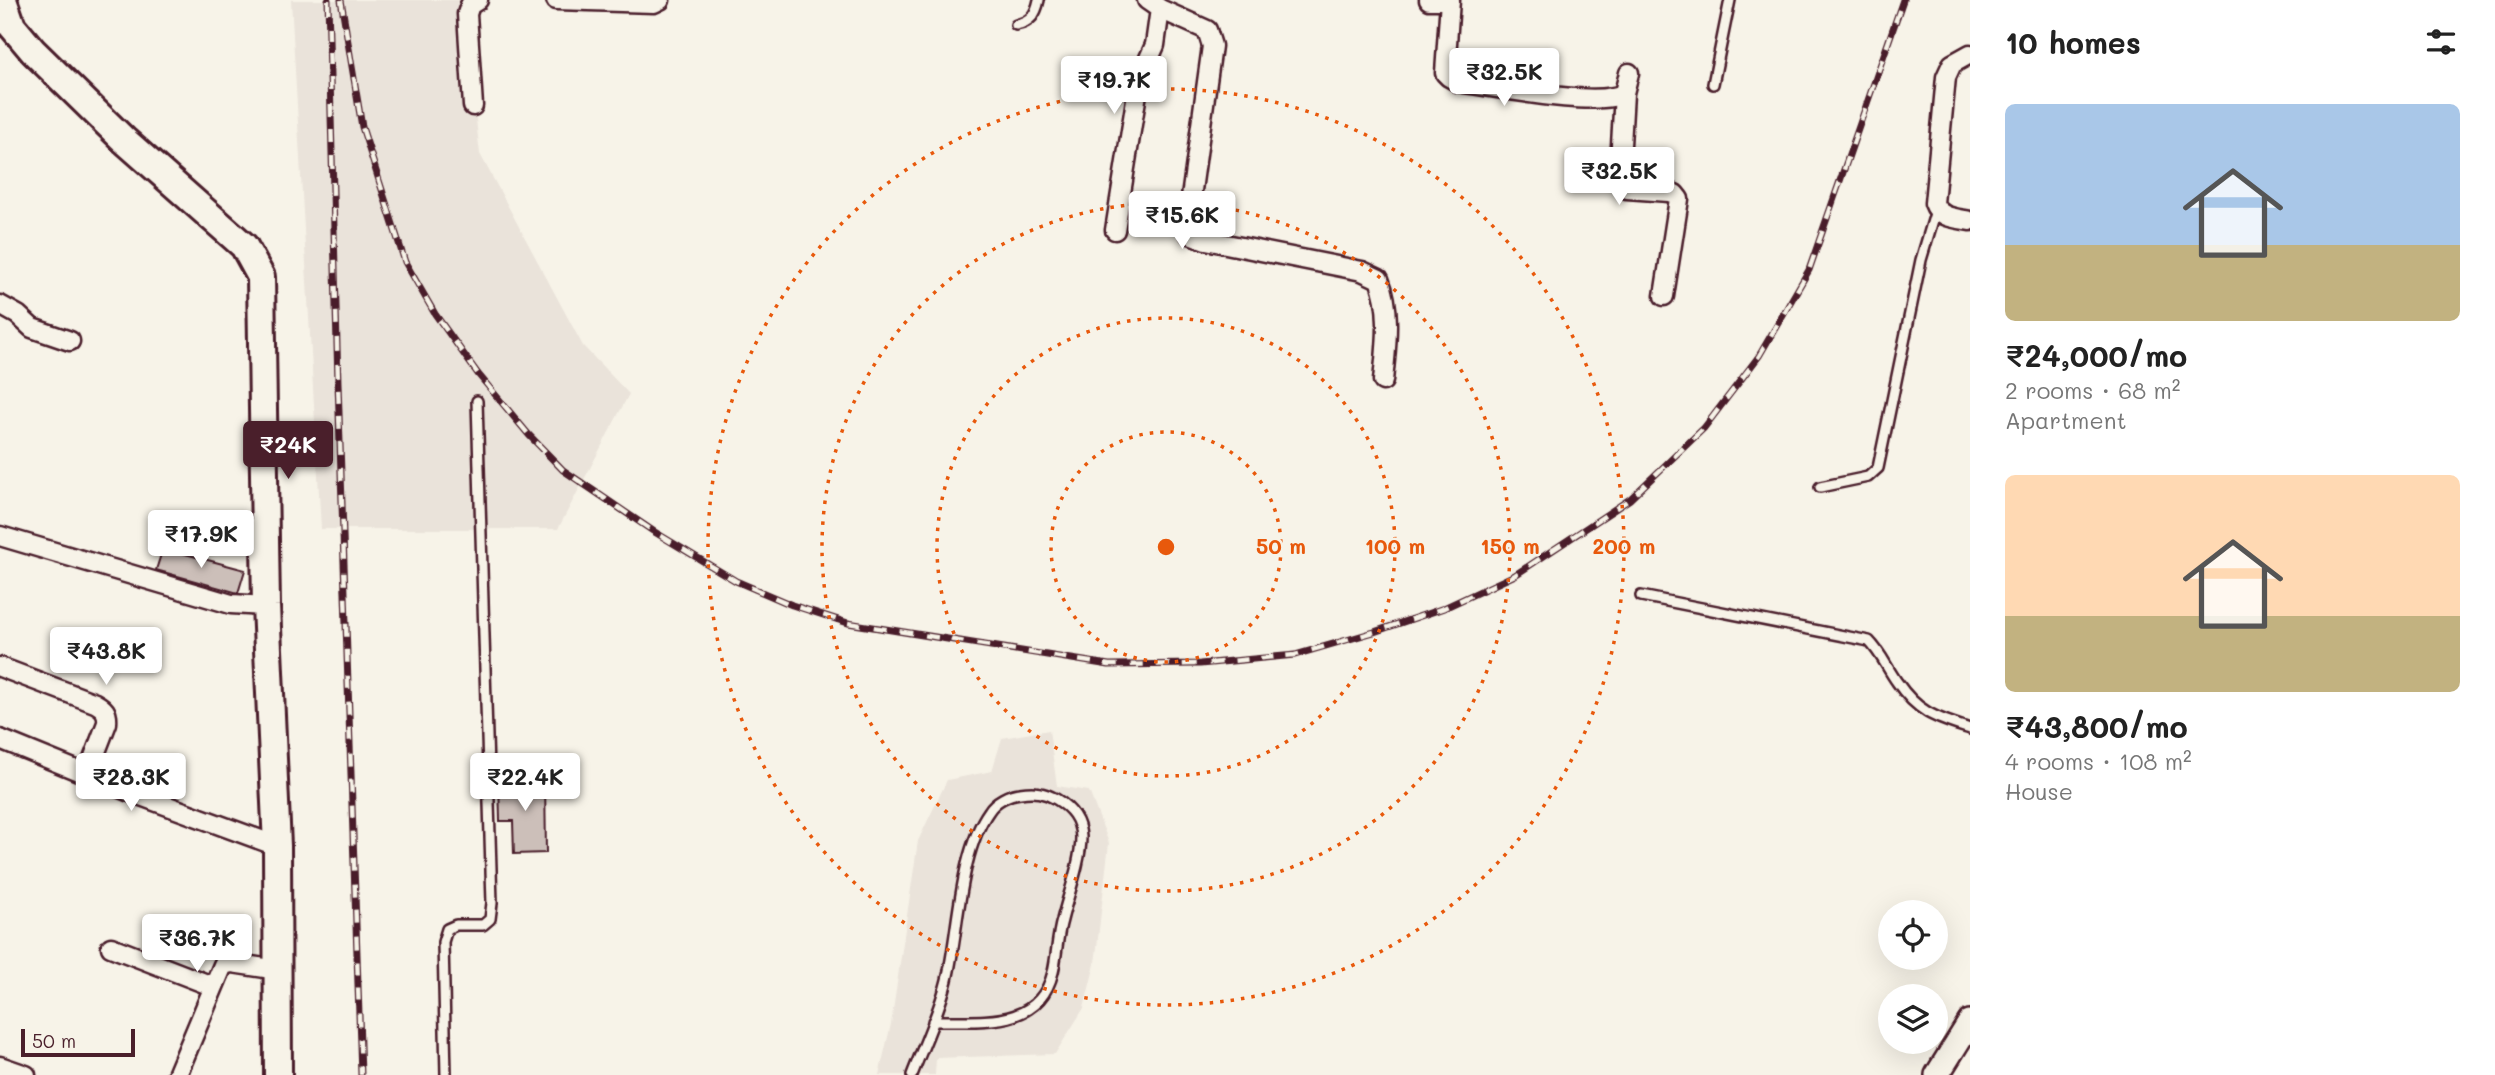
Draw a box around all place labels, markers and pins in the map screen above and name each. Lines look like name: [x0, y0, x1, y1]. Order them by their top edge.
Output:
pin: ₹32.5K: [1447, 48, 1561, 108]
pin: ₹19.7K: [1057, 57, 1171, 116]
pin: ₹32.5K: [1562, 148, 1676, 207]
pin: ₹15.6K: [1125, 191, 1239, 251]
pin: ₹24K: [247, 421, 329, 481]
pin: ₹17.9K: [144, 510, 258, 570]
centre of rings: [1154, 535, 1178, 559]
pin: ₹43.8K: [49, 628, 163, 687]
pin: ₹28.3K: [74, 754, 188, 813]
pin: ₹22.4K: [468, 754, 582, 813]
pin: ₹36.7K: [140, 914, 254, 974]

